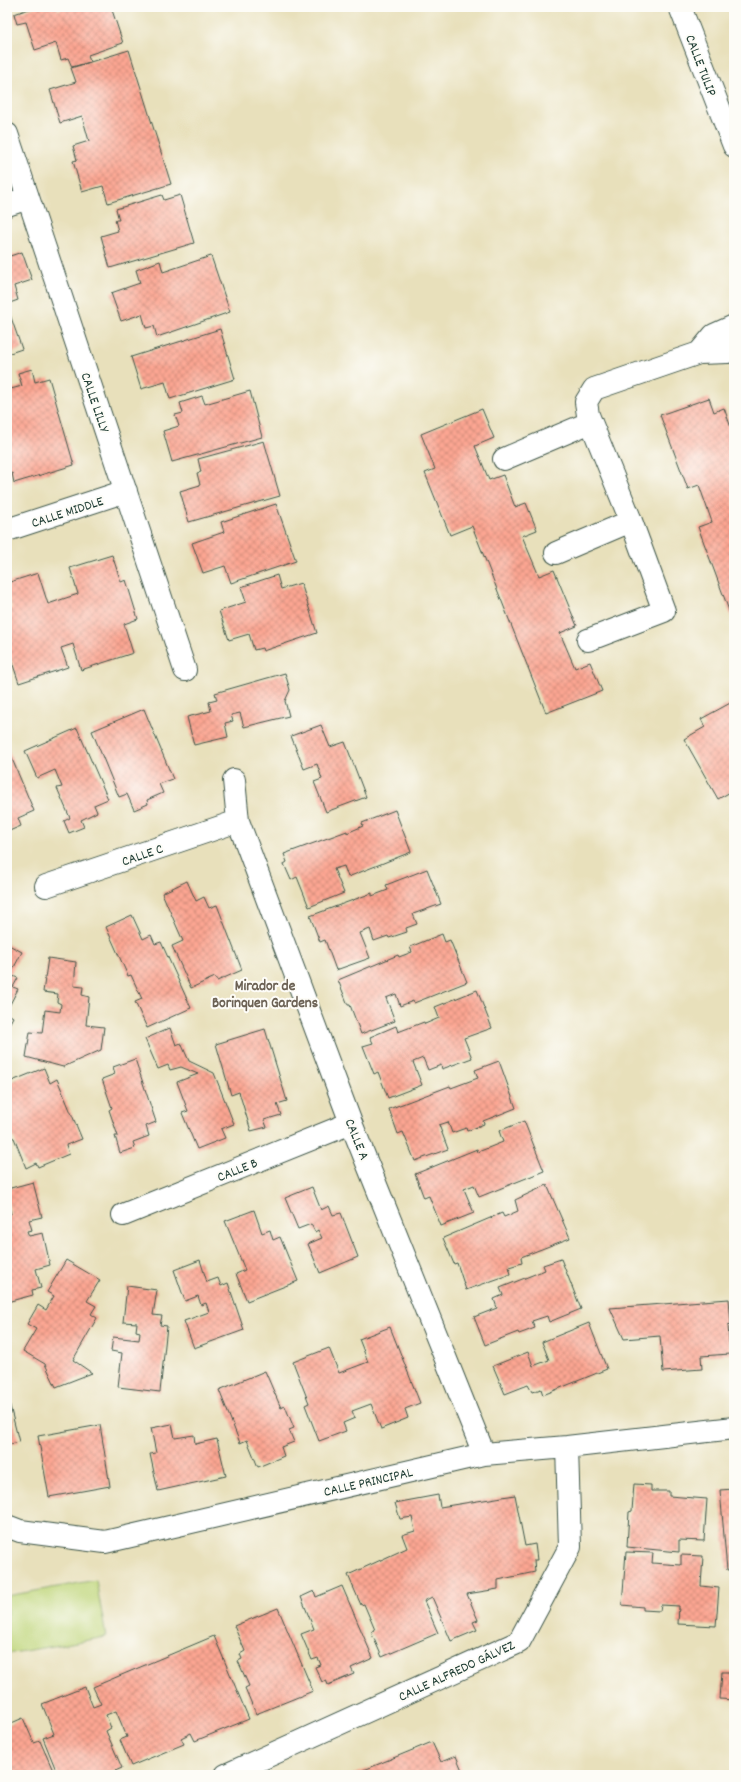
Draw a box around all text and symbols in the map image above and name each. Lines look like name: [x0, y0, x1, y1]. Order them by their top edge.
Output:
street label: CALLE TULIP: [679, 32, 721, 99]
street label: CALLE LILLY: [75, 370, 114, 436]
street label: CALLE MIDDLE: [29, 492, 107, 534]
street label: CALLE C: [119, 839, 166, 872]
district label: Mirador de Borinquen Gardens: [212, 976, 318, 1015]
street label: CALLE A: [339, 1116, 374, 1164]
street label: CALLE B: [214, 1154, 261, 1188]
street label: CALLE PRINCIPAL: [322, 1463, 415, 1503]
street label: CALLE ALFREDO GÁLVEZ: [395, 1636, 519, 1708]

